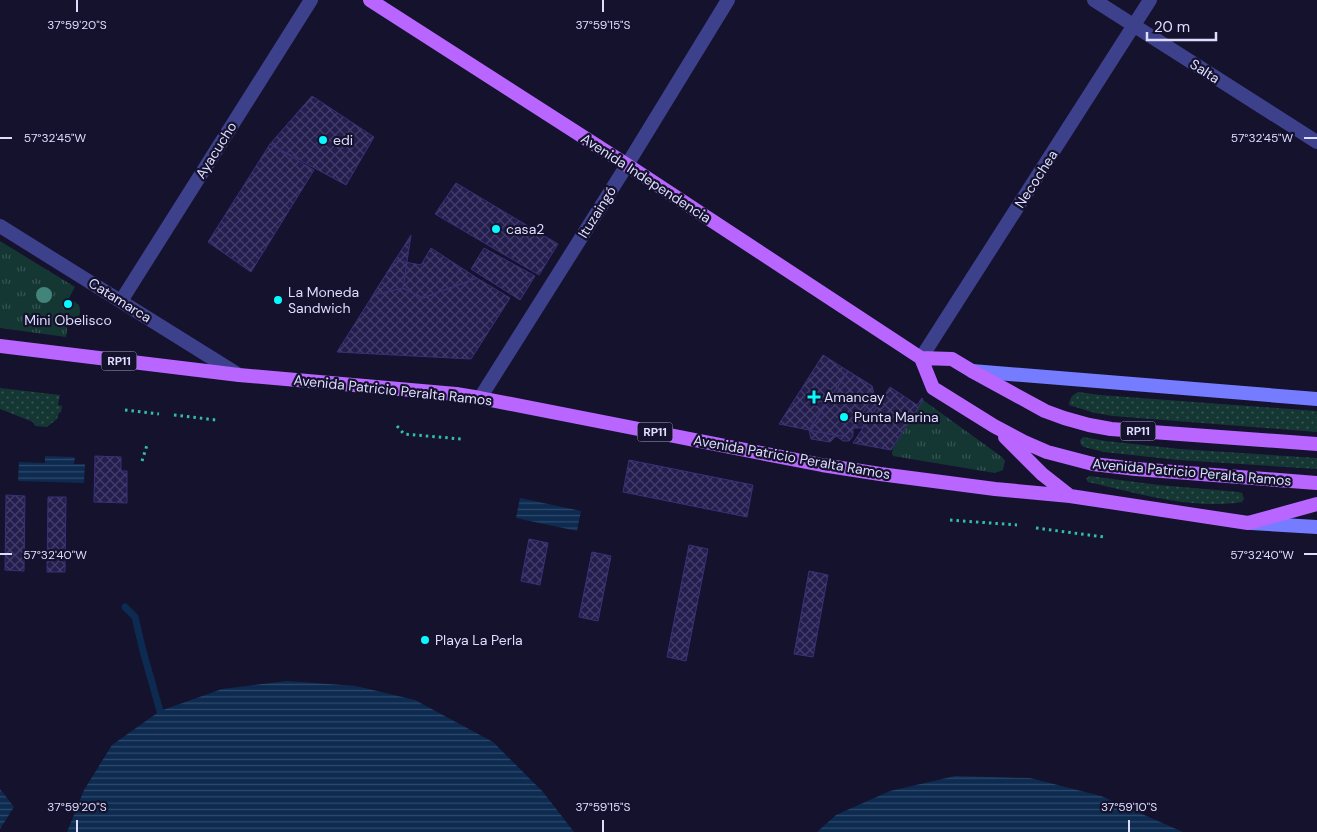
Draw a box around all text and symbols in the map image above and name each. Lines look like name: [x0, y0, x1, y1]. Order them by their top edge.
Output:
scale bar: [1147, 10, 1216, 42]
text: 37°59'20"S: [47, 17, 107, 33]
text: 37°59'15"S: [575, 17, 631, 33]
text: 20 m: [1154, 17, 1190, 37]
street label: Salta: [1187, 55, 1223, 87]
street label: Ayacucho: [191, 118, 241, 182]
street label: Avenida Independencia: [578, 129, 714, 227]
text: 57°32'45"W: [24, 130, 87, 146]
text: 57°32'45"W: [1231, 130, 1294, 146]
place label: edi: [333, 131, 353, 149]
marker: edi: [317, 134, 329, 146]
street label: Necochea: [1011, 147, 1061, 211]
street label: Ituzaingó: [574, 183, 620, 241]
place label: casa2: [506, 220, 544, 238]
marker: casa2: [490, 223, 502, 235]
street label: Catamarca: [85, 274, 155, 326]
place label: La Moneda Sandwich: [288, 283, 359, 317]
marker: La Moneda Sandwich: [272, 294, 284, 306]
marker: Mini Obelisco: [62, 298, 74, 310]
place label: Mini Obelisco: [24, 311, 112, 329]
road number: RP11: [102, 352, 136, 371]
street label: Avenida Patricio Peralta Ramos: [293, 371, 493, 409]
place label: Amancay: [824, 388, 885, 406]
marker: Amancay: [808, 391, 820, 403]
place label: Punta Marina: [854, 408, 939, 426]
marker: Punta Marina: [838, 411, 850, 423]
road number: RP11: [638, 422, 672, 442]
road number: RP11: [1120, 422, 1156, 441]
street label: Avenida Patricio Peralta Ramos: [692, 431, 892, 483]
street label: Avenida Patricio Peralta Ramos: [1092, 454, 1292, 490]
text: 57°32'40"W: [23, 547, 87, 563]
text: 57°32'40"W: [1230, 547, 1294, 563]
place label: Playa La Perla: [435, 631, 523, 649]
marker: Playa La Perla: [419, 634, 431, 646]
text: 37°59'20"S: [47, 799, 107, 815]
text: 37°59'15"S: [575, 799, 631, 815]
text: 37°59'10"S: [1101, 799, 1157, 815]

